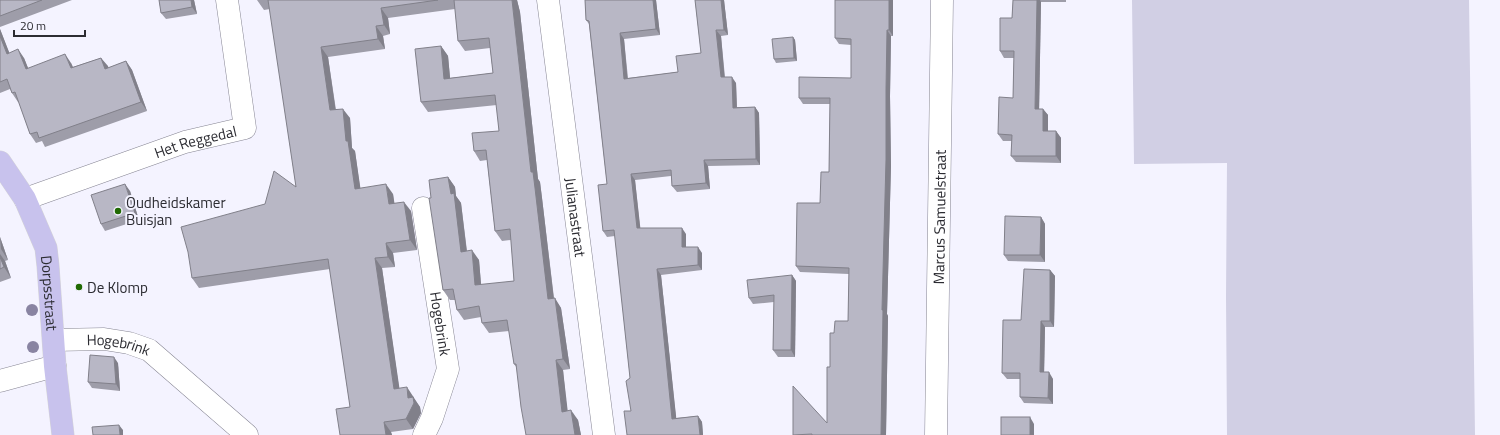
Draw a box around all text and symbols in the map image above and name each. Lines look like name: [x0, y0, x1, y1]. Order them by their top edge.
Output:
scale bar: [14, 12, 85, 38]
text: 20 m: [20, 16, 46, 35]
street label: Het Reggedal: [151, 119, 239, 164]
street label: Marcus Samuelstraat: [927, 149, 951, 285]
street label: Julianastraat: [559, 176, 593, 259]
place label: Oudheidskamer Buisjan: [126, 191, 226, 231]
marker: Oudheidskamer Buisjan: [113, 206, 123, 216]
street label: Dorpsstraat: [35, 254, 64, 332]
place label: De Klomp: [87, 276, 148, 299]
marker: De Klomp: [74, 282, 84, 292]
street label: Hogebrink: [425, 290, 457, 357]
street label: Hogebrink: [86, 327, 154, 361]

